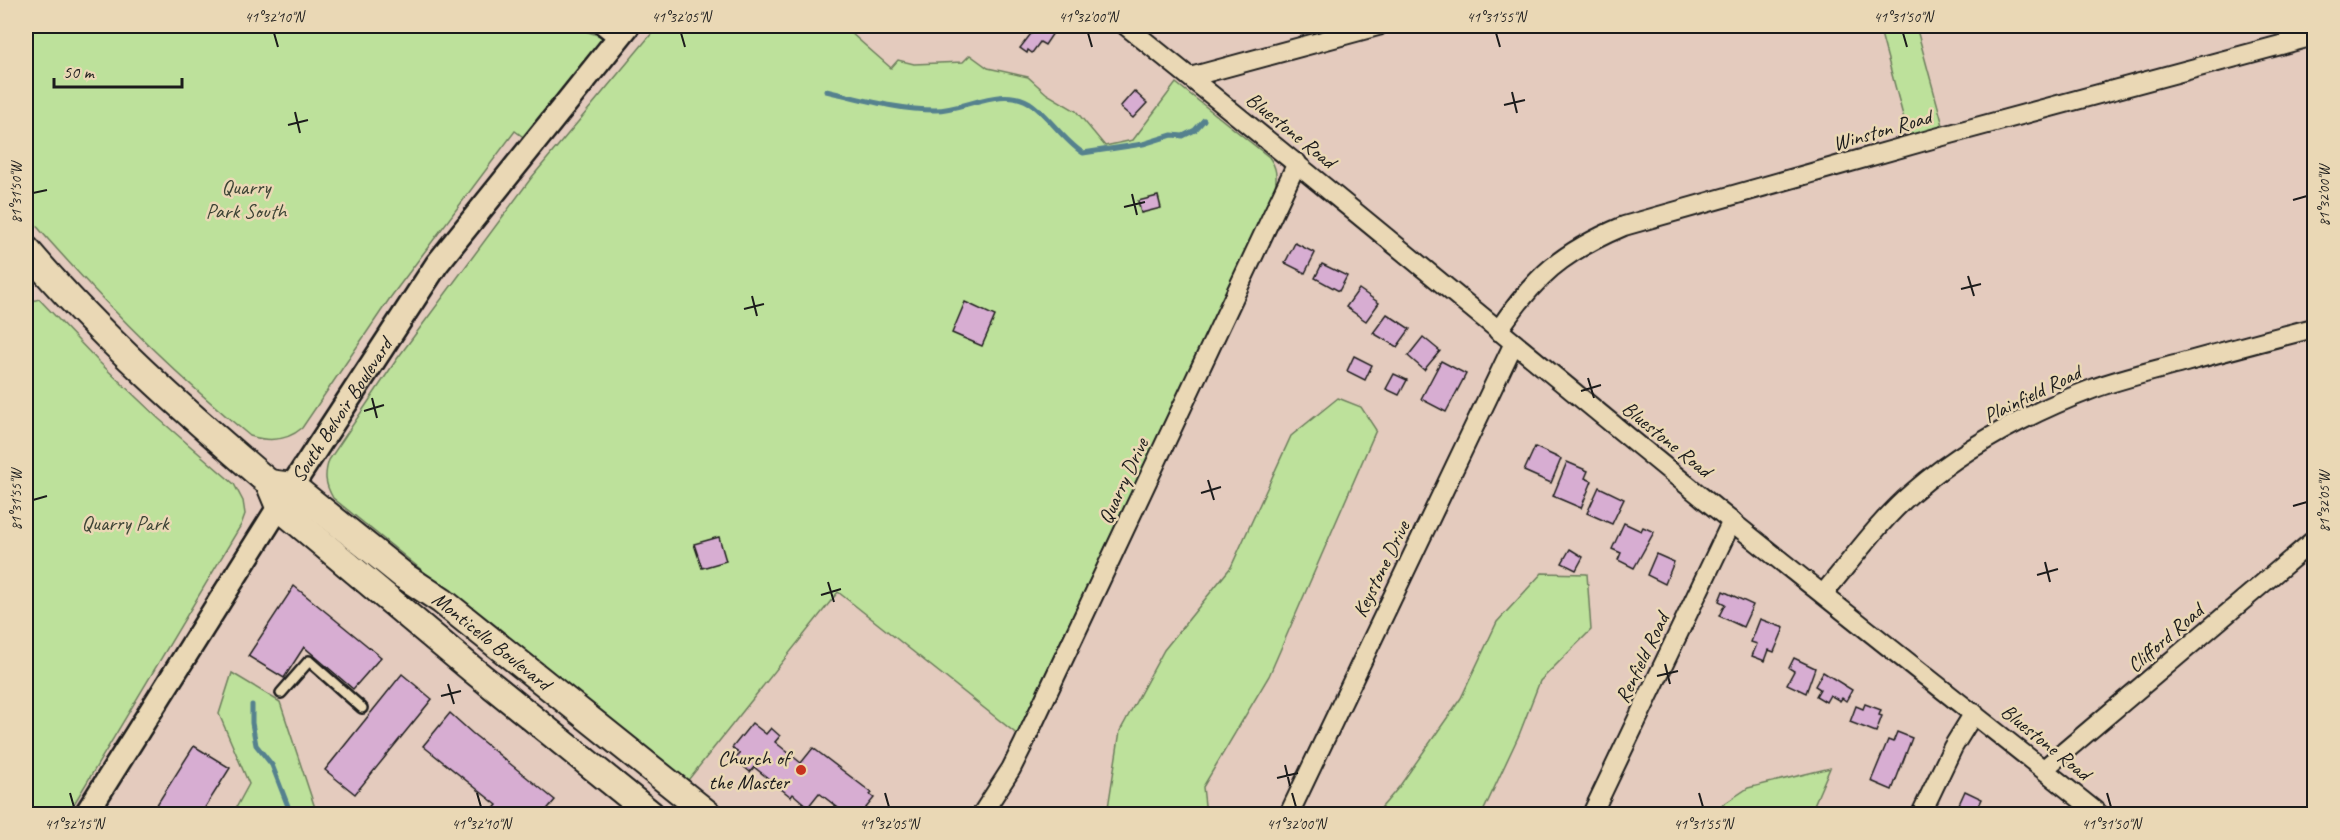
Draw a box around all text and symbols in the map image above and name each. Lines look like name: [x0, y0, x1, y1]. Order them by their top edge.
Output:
text: 41°32'10"N: [244, 8, 307, 27]
text: 41°32'05"N: [651, 8, 714, 27]
text: 41°32'00"N: [1058, 8, 1121, 27]
text: 41°31'55"N: [1466, 8, 1529, 27]
text: 41°31'50"N: [1873, 8, 1936, 27]
scale bar: [54, 51, 182, 89]
text: 50 m: [63, 61, 96, 83]
street label: Bluestone Road: [1241, 86, 1344, 176]
street label: Winston Road: [1830, 103, 1938, 156]
text: 81°31'50"W: [7, 159, 26, 223]
text: 81°32'00"W: [2315, 162, 2334, 226]
park label: Quarry Park South: [206, 174, 287, 224]
street label: South Belvoir Boulevard: [285, 331, 400, 487]
street label: Plainfield Road: [1979, 358, 2088, 429]
street label: Bluestone Road: [1617, 395, 1720, 485]
street label: Quarry Drive: [1092, 433, 1155, 528]
text: 81°31'55"W: [7, 466, 26, 530]
text: 81°32'05"W: [2315, 468, 2334, 532]
park label: Quarry Park: [82, 510, 170, 536]
street label: Keystone Drive: [1347, 516, 1416, 621]
street label: Monticello Boulevard: [427, 585, 558, 698]
street label: Clifford Road: [2122, 595, 2211, 678]
street label: Renfield Road: [1609, 606, 1676, 707]
street label: Bluestone Road: [1996, 698, 2099, 788]
place label: Church of the Master: [709, 745, 793, 795]
marker: Church of the Master: [794, 763, 808, 777]
text: 41°32'15"N: [44, 815, 107, 834]
text: 41°32'10"N: [451, 815, 514, 834]
text: 41°32'05"N: [859, 815, 922, 834]
text: 41°32'00"N: [1266, 815, 1329, 834]
text: 41°31'55"N: [1673, 815, 1736, 834]
text: 41°31'50"N: [2081, 815, 2144, 834]

